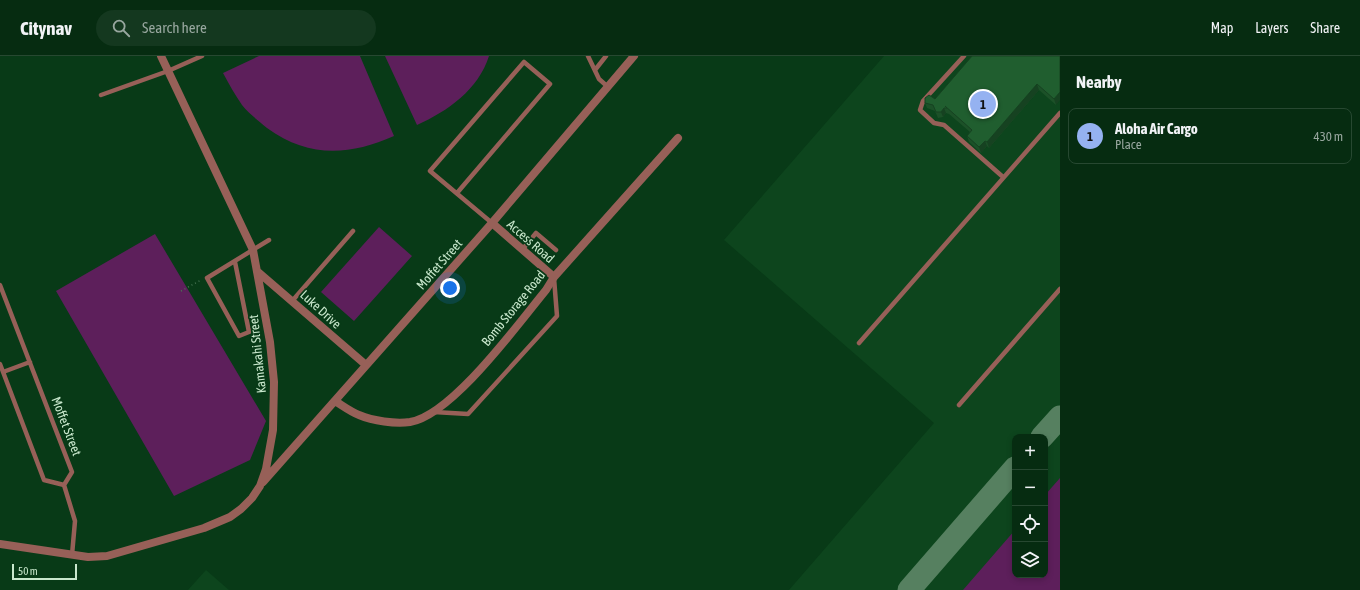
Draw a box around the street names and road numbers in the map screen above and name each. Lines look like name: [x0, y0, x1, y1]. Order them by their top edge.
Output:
street label: Access Road: [504, 217, 557, 266]
street label: Moffet Street: [413, 236, 465, 293]
street label: Bomb Storage Road: [479, 268, 548, 349]
street label: Luke Drive: [297, 287, 344, 332]
street label: Kamakahi Street: [246, 314, 269, 394]
street label: Moffet Street: [48, 395, 85, 458]

